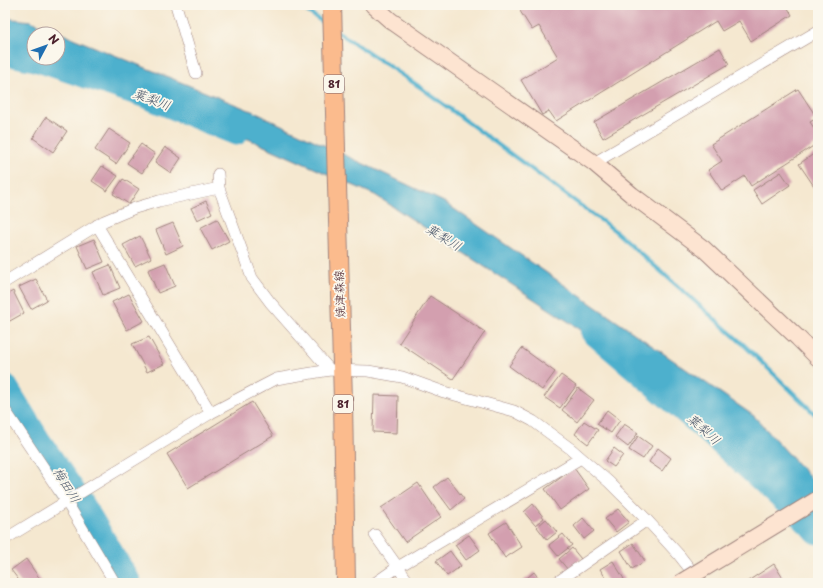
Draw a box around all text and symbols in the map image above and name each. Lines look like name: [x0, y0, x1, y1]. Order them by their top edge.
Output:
north arrow: [26, 26, 66, 66]
text: N: [45, 30, 63, 48]
road number: 81: [324, 75, 344, 93]
water label: 葉梨川: [131, 83, 174, 114]
water label: 葉梨川: [423, 218, 466, 255]
street label: 焼津森線: [329, 270, 349, 318]
road number: 81: [333, 395, 353, 413]
water label: 葉梨川: [683, 409, 725, 449]
water label: 梅田川: [49, 463, 86, 506]

